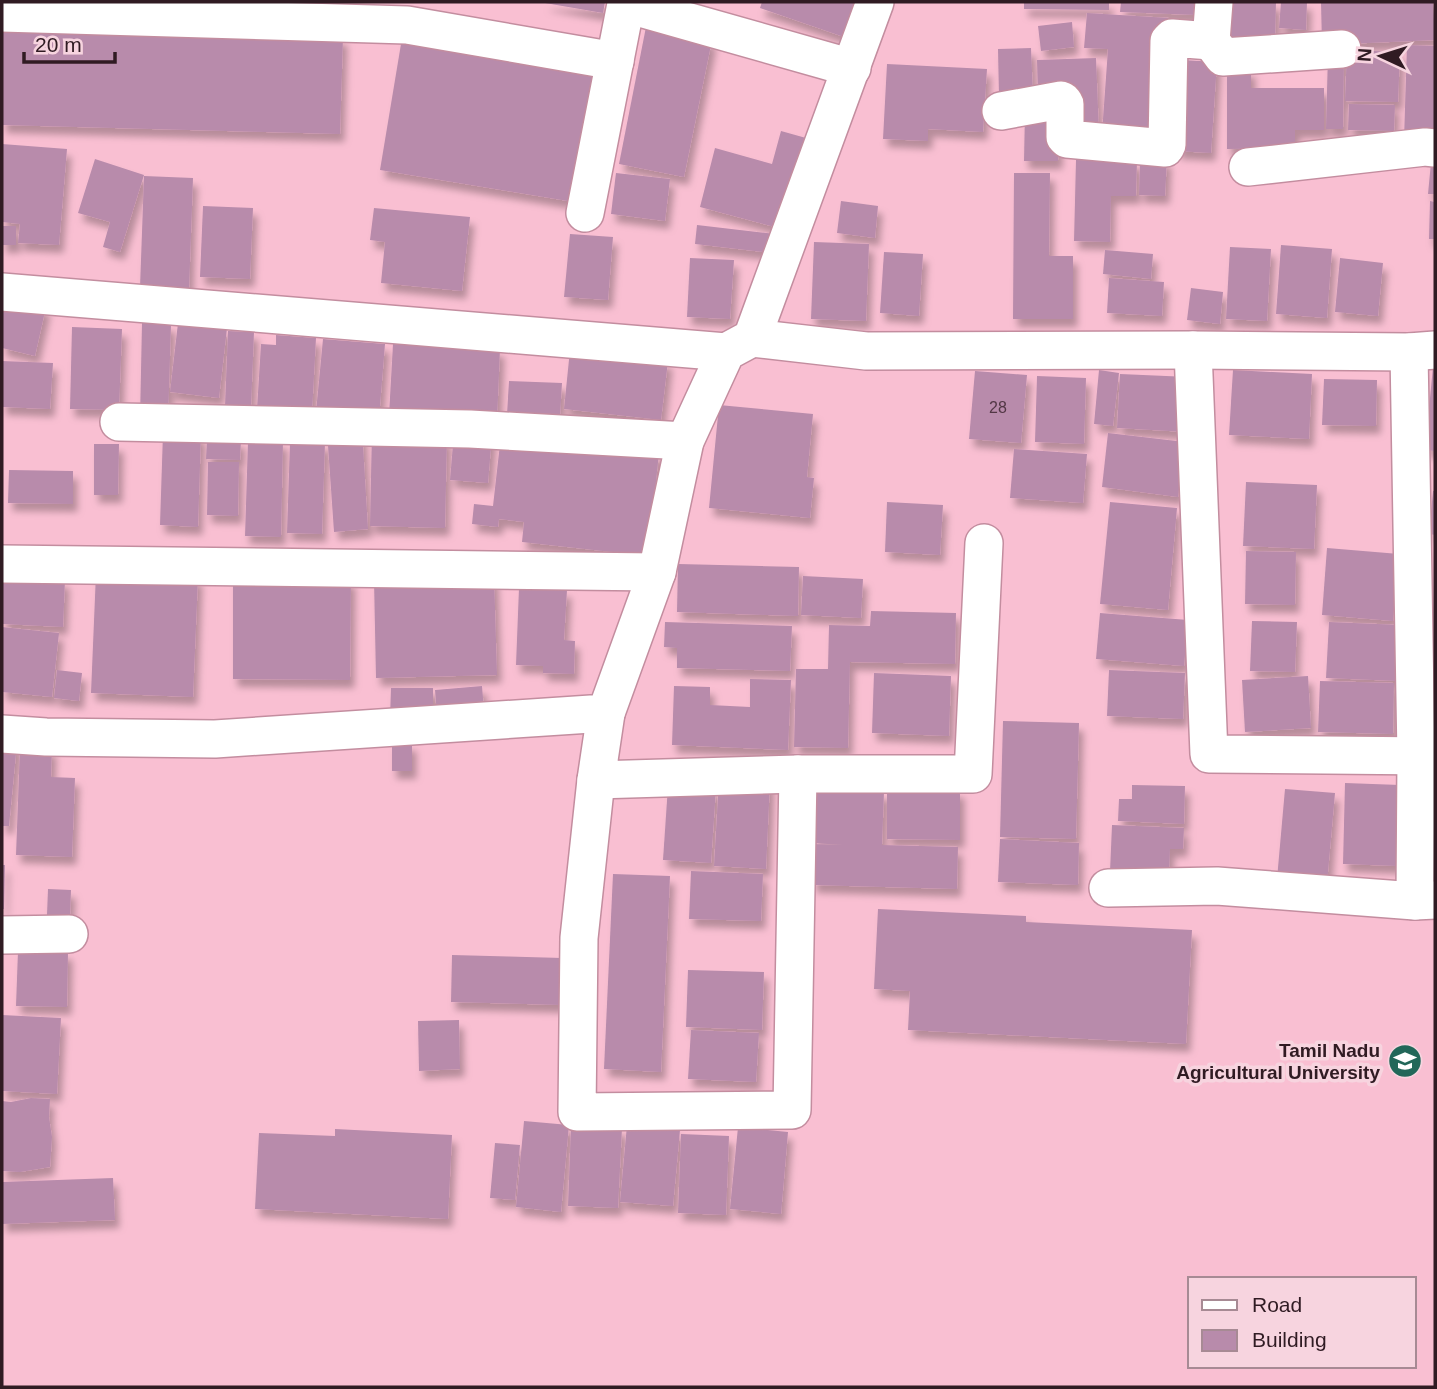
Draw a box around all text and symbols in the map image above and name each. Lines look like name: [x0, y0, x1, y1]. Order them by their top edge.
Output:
scale bar: [24, 21, 116, 65]
north arrow: [1346, 21, 1416, 91]
text: 20 m: [35, 33, 82, 56]
text: N: [1354, 47, 1375, 62]
house number: 28: [989, 399, 1007, 416]
place label: Tamil Nadu Agricultural University: [1176, 1040, 1380, 1083]
school or university icon: Tamil Nadu Agricultural University: [1386, 1042, 1424, 1080]
legend: [1188, 1277, 1416, 1368]
text: Road: [1252, 1293, 1302, 1316]
text: Building: [1252, 1328, 1327, 1351]

